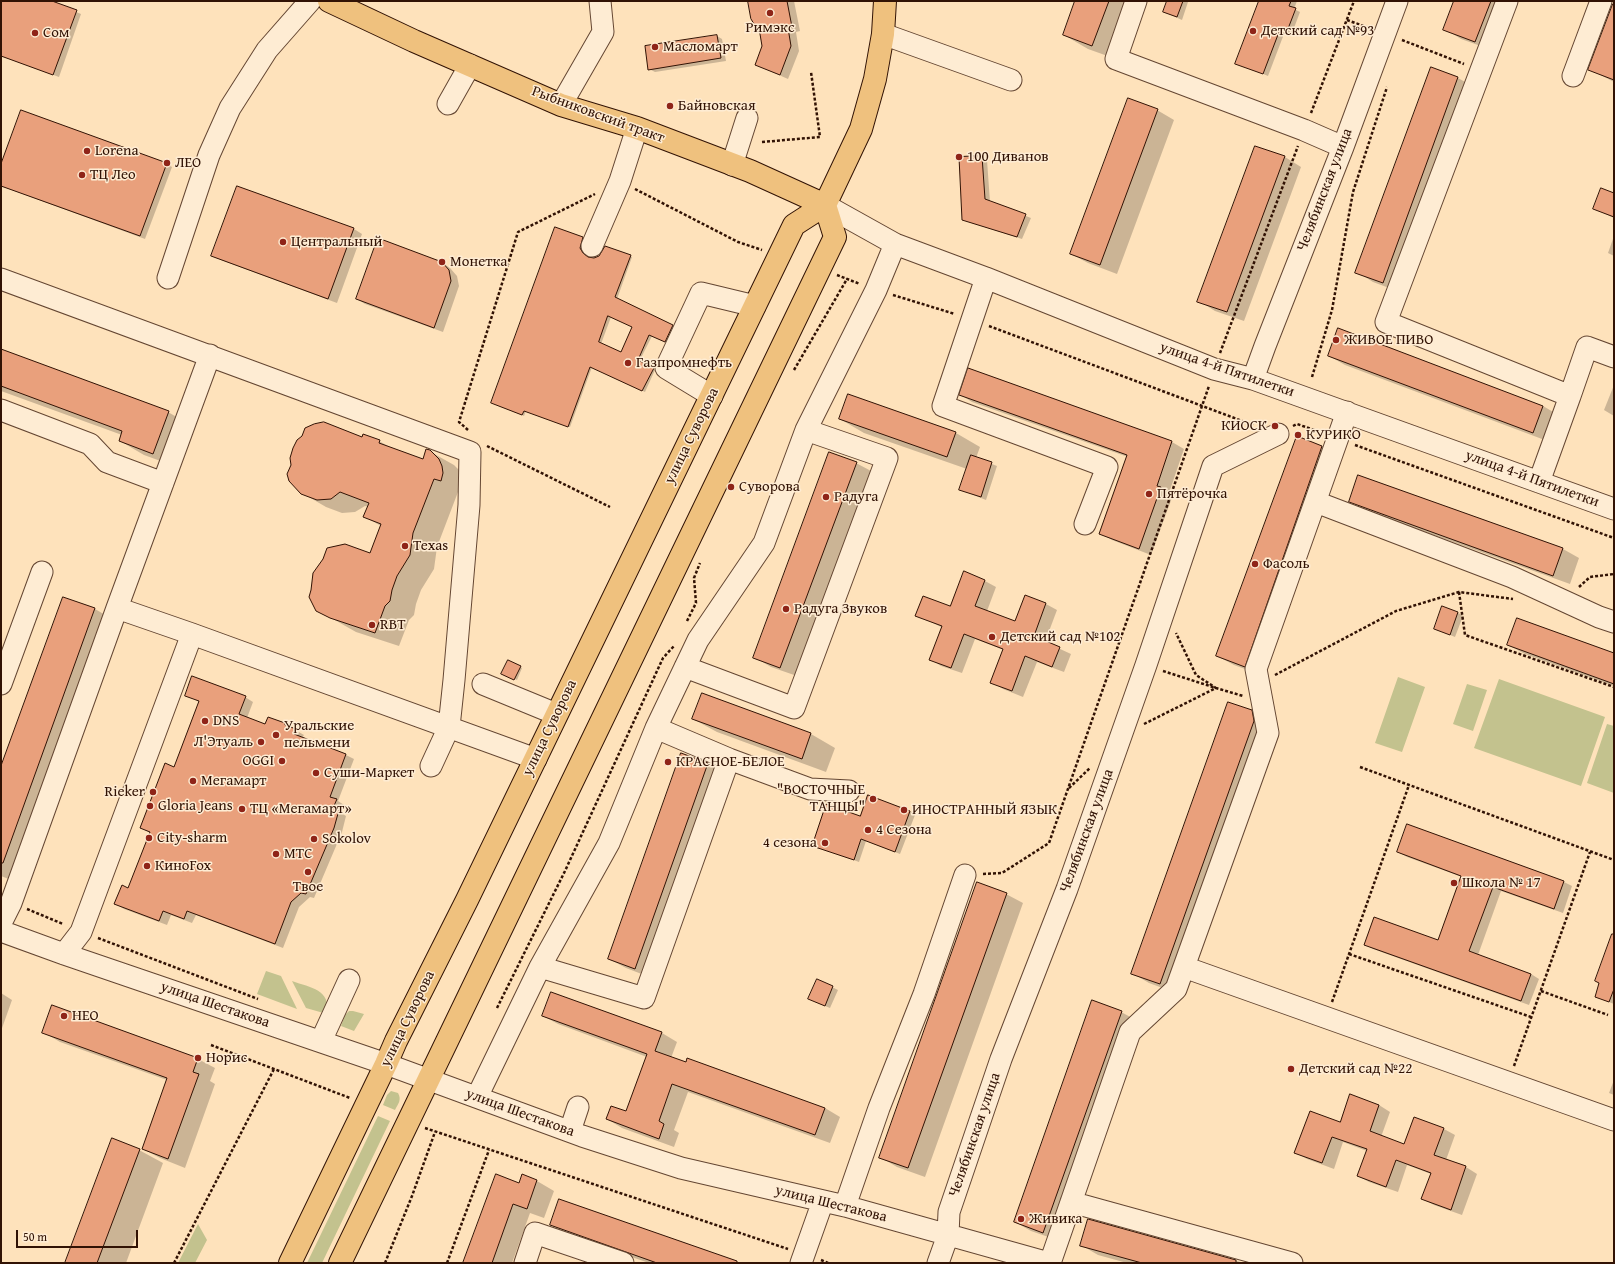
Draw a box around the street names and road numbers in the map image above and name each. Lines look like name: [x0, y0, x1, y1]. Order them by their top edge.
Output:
street label: Рыбниковский тракт: [529, 83, 667, 147]
street label: Челябинская улица: [1293, 126, 1357, 254]
street label: улица 4-й Пятилетки: [1157, 339, 1297, 401]
street label: улица Суворова: [661, 385, 723, 487]
street label: улица 4-й Пятилетки: [1463, 446, 1601, 512]
street label: улица Суворова: [519, 677, 581, 779]
street label: Челябинская улица: [1056, 767, 1118, 895]
street label: улица Суворова: [377, 968, 439, 1070]
street label: улица Шестакова: [158, 978, 272, 1032]
street label: Челябинская улица: [945, 1070, 1005, 1200]
street label: улица Шестакова: [463, 1085, 577, 1141]
street label: улица Шестакова: [773, 1181, 889, 1227]

